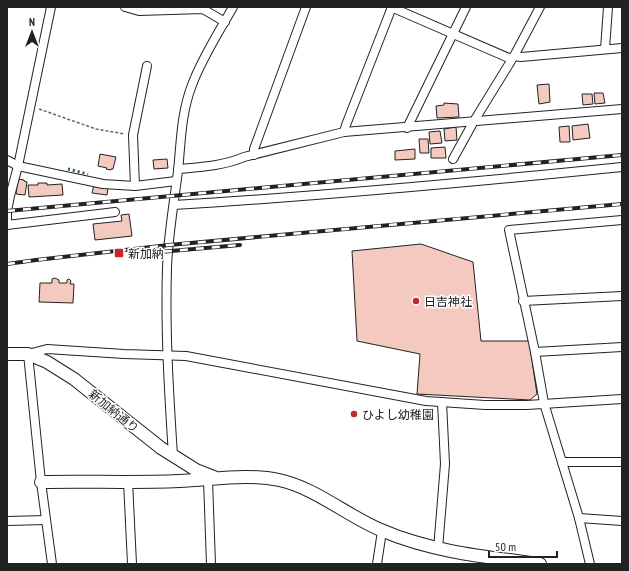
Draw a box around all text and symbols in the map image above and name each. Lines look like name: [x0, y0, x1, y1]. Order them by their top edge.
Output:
north arrow: [12, 12, 52, 52]
text: N: [29, 15, 35, 29]
place label: 新加納: [128, 246, 164, 261]
marker: 新加納: [113, 247, 125, 259]
place label: 日吉神社: [424, 294, 472, 309]
marker: 日吉神社: [411, 296, 421, 306]
street label: 新加納通り: [86, 386, 142, 436]
place label: ひよし幼稚園: [362, 407, 434, 422]
marker: ひよし幼稚園: [349, 409, 359, 419]
scale bar: [489, 533, 557, 559]
text: 50 m: [495, 539, 516, 554]

